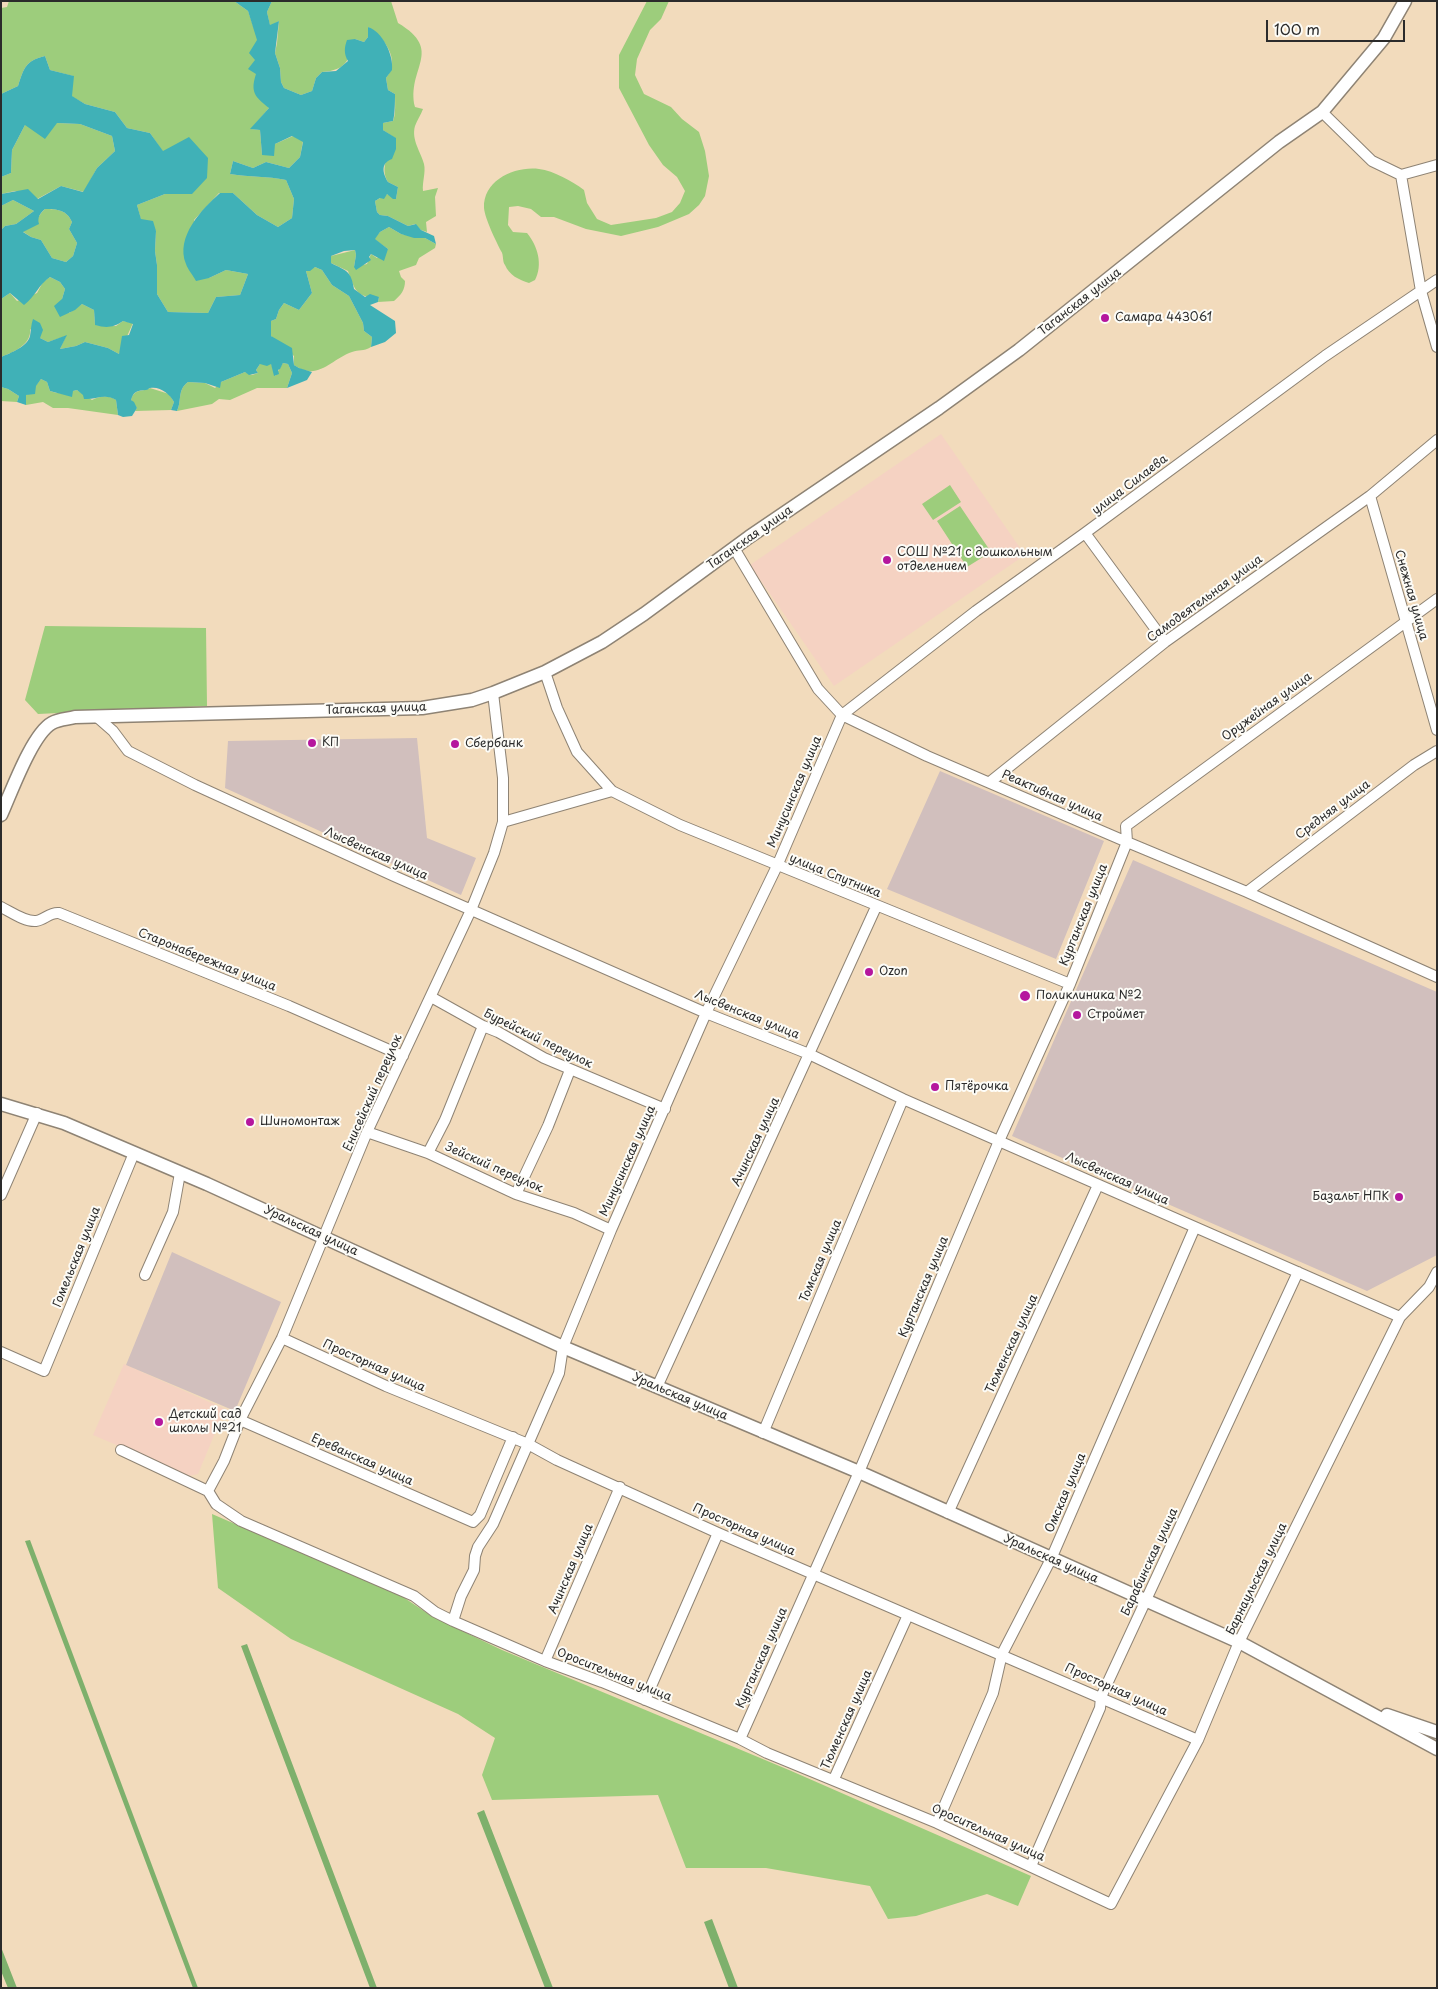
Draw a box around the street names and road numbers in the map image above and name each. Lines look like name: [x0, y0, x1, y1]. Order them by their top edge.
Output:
street label: Таганская улица: [1036, 265, 1124, 339]
street label: улица Силаева: [1089, 452, 1171, 518]
street label: Таганская улица: [705, 503, 795, 573]
street label: Снежная улица: [1391, 548, 1431, 642]
street label: Самодеятельная улица: [1145, 552, 1265, 646]
street label: Оружейная улица: [1219, 670, 1315, 744]
street label: Таганская улица: [325, 700, 427, 718]
street label: Минусинская улица: [765, 734, 825, 850]
street label: Реактивная улица: [999, 767, 1105, 825]
street label: Средняя улица: [1293, 777, 1373, 843]
street label: Лысвенская улица: [322, 825, 430, 883]
street label: улица Спутника: [787, 851, 883, 901]
street label: Курганская улица: [1057, 862, 1111, 968]
street label: Старонабережная улица: [136, 926, 278, 994]
street label: Лысвенская улица: [693, 987, 801, 1043]
street label: Бурейский переулок: [481, 1006, 595, 1072]
street label: Енисейский переулок: [341, 1032, 405, 1154]
street label: Ачинская улица: [729, 1095, 783, 1189]
street label: Минусинская улица: [597, 1103, 659, 1219]
street label: Зейский переулок: [443, 1140, 545, 1196]
street label: Лысвенская улица: [1063, 1150, 1171, 1208]
street label: Уральская улица: [262, 1203, 360, 1259]
street label: Гомельская улица: [50, 1205, 104, 1309]
street label: Томская улица: [797, 1217, 845, 1305]
street label: Курганская улица: [896, 1234, 952, 1340]
street label: Тюменская улица: [983, 1292, 1041, 1396]
street label: Просторная улица: [321, 1337, 427, 1395]
street label: Уральская улица: [630, 1370, 730, 1424]
street label: Ереванская улица: [309, 1431, 415, 1489]
street label: Омская улица: [1043, 1451, 1089, 1535]
street label: Просторная улица: [691, 1501, 797, 1559]
street label: Барабинская улица: [1119, 1506, 1181, 1618]
street label: Барнаульская улица: [1224, 1521, 1290, 1637]
street label: Ачинская улица: [546, 1522, 596, 1616]
street label: Уральская улица: [1001, 1532, 1101, 1586]
street label: Курганская улица: [733, 1605, 791, 1711]
street label: Оросительная улица: [554, 1645, 674, 1705]
street label: Просторная улица: [1063, 1661, 1169, 1719]
street label: Тюменская улица: [819, 1668, 875, 1772]
street label: Оросительная улица: [929, 1801, 1047, 1865]

